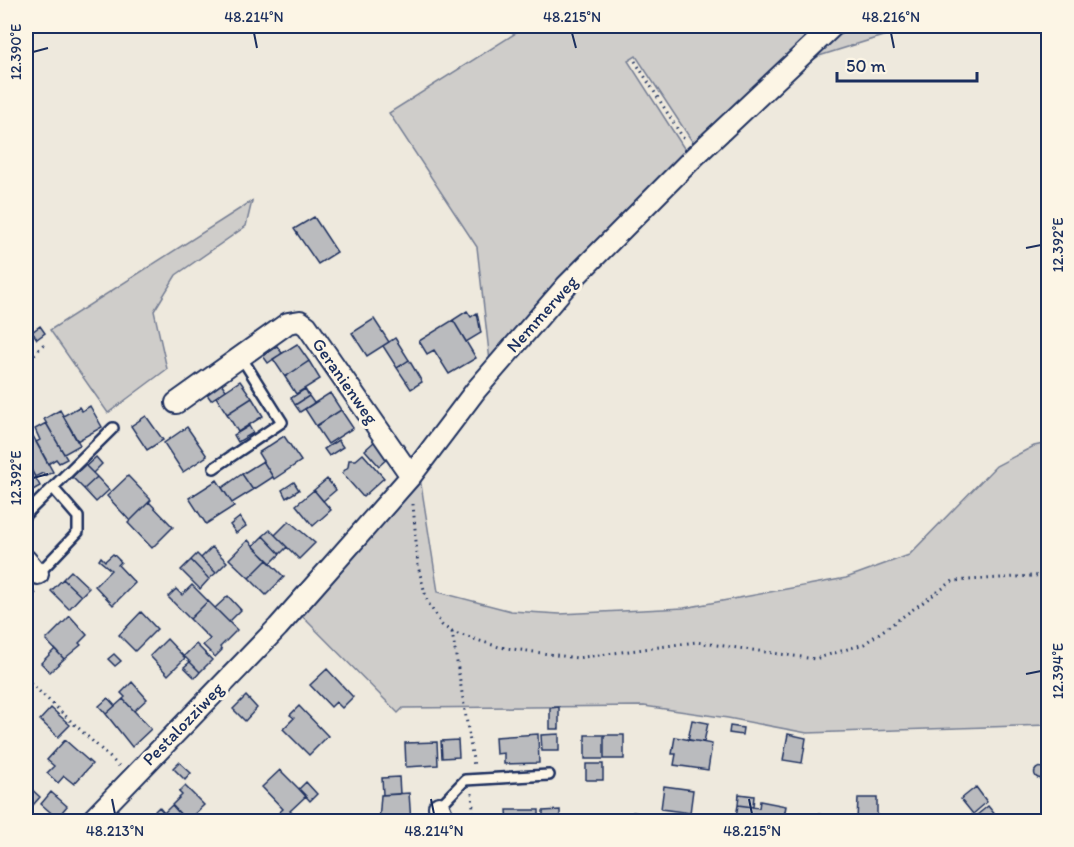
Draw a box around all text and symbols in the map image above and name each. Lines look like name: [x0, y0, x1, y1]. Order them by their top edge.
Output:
text: 48.214°N: [224, 8, 284, 26]
text: 48.215°N: [543, 8, 601, 26]
text: 48.216°N: [862, 8, 920, 26]
text: 12.390°E: [7, 24, 25, 80]
scale bar: [837, 45, 976, 83]
text: 50 m: [846, 55, 886, 77]
text: 12.392°E: [1049, 217, 1067, 273]
street label: Nemmerweg: [502, 270, 583, 357]
street label: Geranienweg: [307, 334, 383, 429]
text: 12.392°E: [7, 450, 25, 506]
text: 12.394°E: [1049, 643, 1067, 699]
street label: Pestalozziweg: [138, 677, 229, 770]
text: 48.213°N: [86, 822, 144, 840]
text: 48.214°N: [404, 822, 464, 840]
text: 48.215°N: [723, 822, 781, 840]

